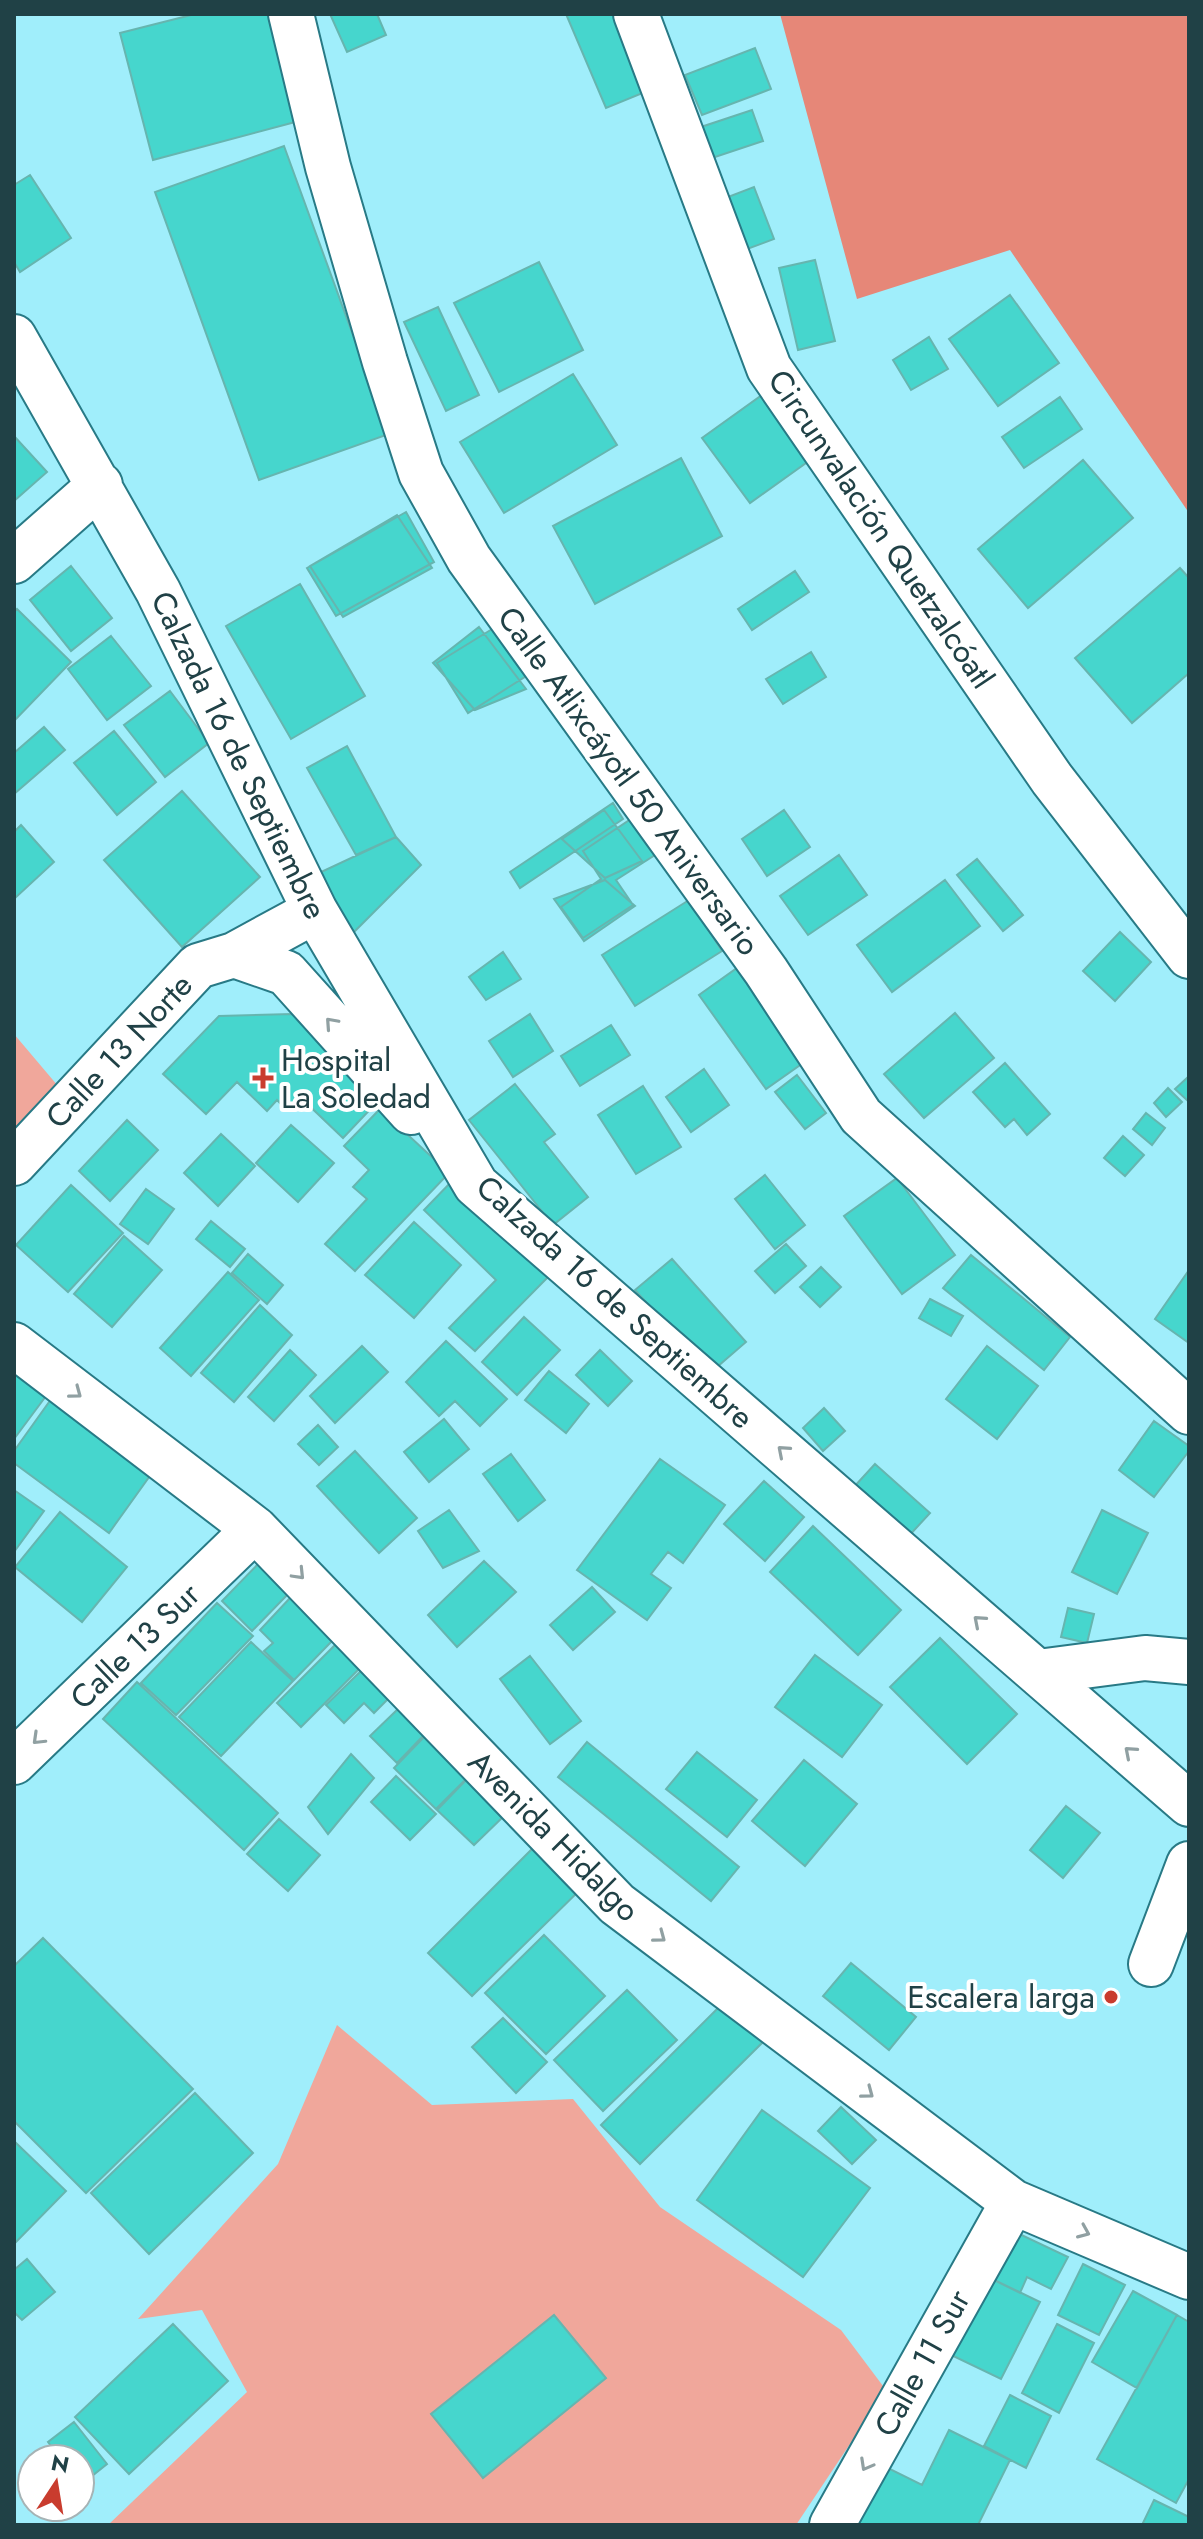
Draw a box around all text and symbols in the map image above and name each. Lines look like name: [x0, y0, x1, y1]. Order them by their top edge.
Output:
street label: Circunvalación Quetzalcóatl: [757, 360, 1005, 698]
street label: Calzada 16 de Septiembre: [139, 583, 339, 927]
street label: Calle Atlixcáyotl 50 Aniversario: [487, 597, 771, 965]
street label: Calle 13 Norte: [35, 963, 203, 1139]
one-way arrow: [325, 1018, 340, 1032]
place label: Hospital La Soledad: [281, 1037, 431, 1120]
marker: Hospital La Soledad: [252, 1067, 274, 1089]
street label: Calzada 16 de Septiembre: [466, 1165, 764, 1439]
one-way arrow: [67, 1383, 82, 1397]
one-way arrow: [777, 1446, 792, 1461]
one-way arrow: [289, 1565, 303, 1580]
street label: Calle 13 Sur: [60, 1572, 210, 1720]
one-way arrow: [974, 1616, 989, 1631]
one-way arrow: [33, 1730, 47, 1744]
street label: Avenida Hidalgo: [458, 1740, 650, 1932]
one-way arrow: [1125, 1748, 1140, 1762]
one-way arrow: [651, 1927, 665, 1941]
place label: Escalera larga: [907, 1974, 1095, 2020]
marker: Escalera larga: [1102, 1988, 1120, 2006]
one-way arrow: [859, 2083, 873, 2097]
one-way arrow: [1076, 2223, 1091, 2239]
street label: Calle 11 Sur: [863, 2281, 981, 2445]
north arrow: [16, 2443, 96, 2523]
text: N: [48, 2446, 72, 2481]
one-way arrow: [860, 2457, 875, 2472]

